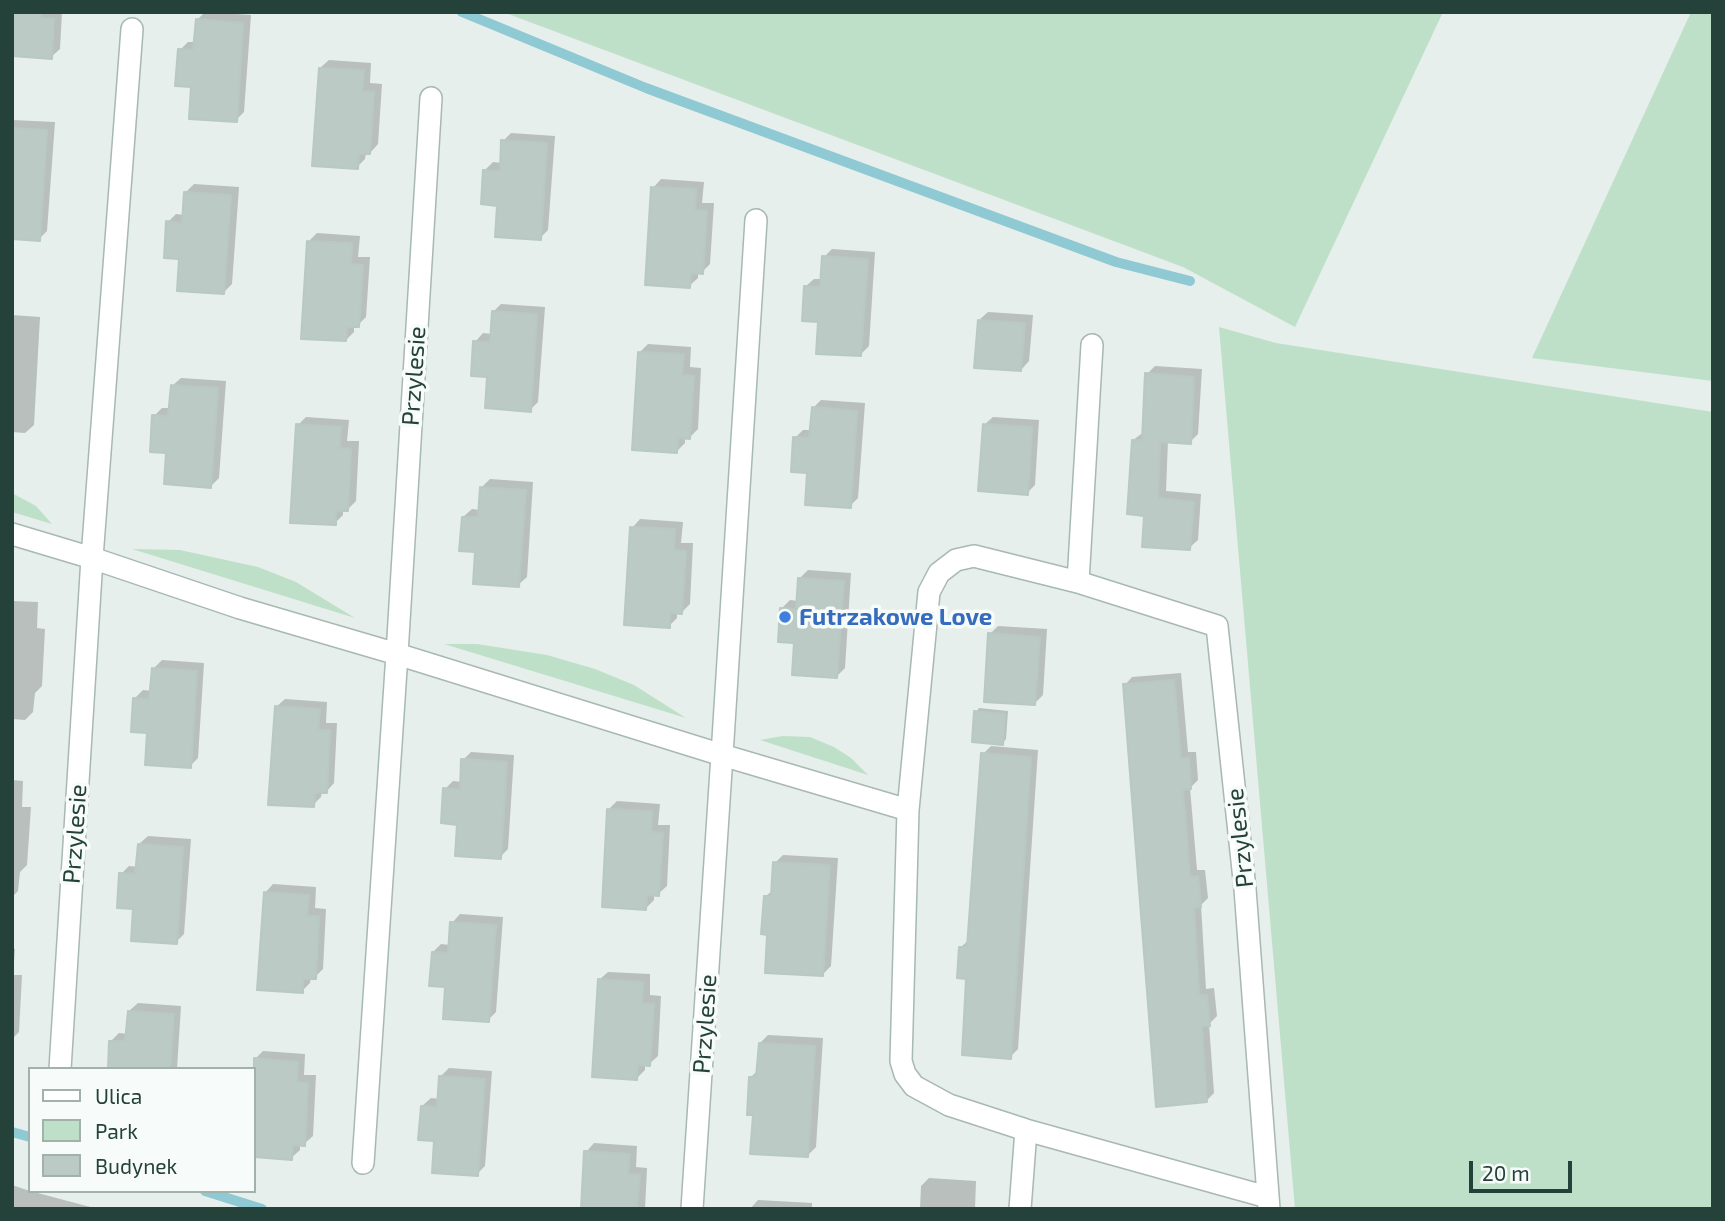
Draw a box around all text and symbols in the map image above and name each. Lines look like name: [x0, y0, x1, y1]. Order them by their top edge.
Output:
street label: Przylesie: [396, 325, 432, 427]
place label: Futrzakowe Love: [799, 603, 992, 631]
marker: Futrzakowe Love: [777, 609, 793, 625]
street label: Przylesie: [57, 783, 93, 885]
street label: Przylesie: [1220, 787, 1260, 889]
street label: Przylesie: [687, 973, 723, 1075]
legend: [28, 1067, 256, 1193]
text: Ulica: [95, 1083, 142, 1108]
text: Park: [95, 1118, 138, 1143]
scale bar: [1473, 1148, 1576, 1192]
text: Budynek: [95, 1153, 177, 1178]
text: 20 m: [1482, 1160, 1530, 1185]

